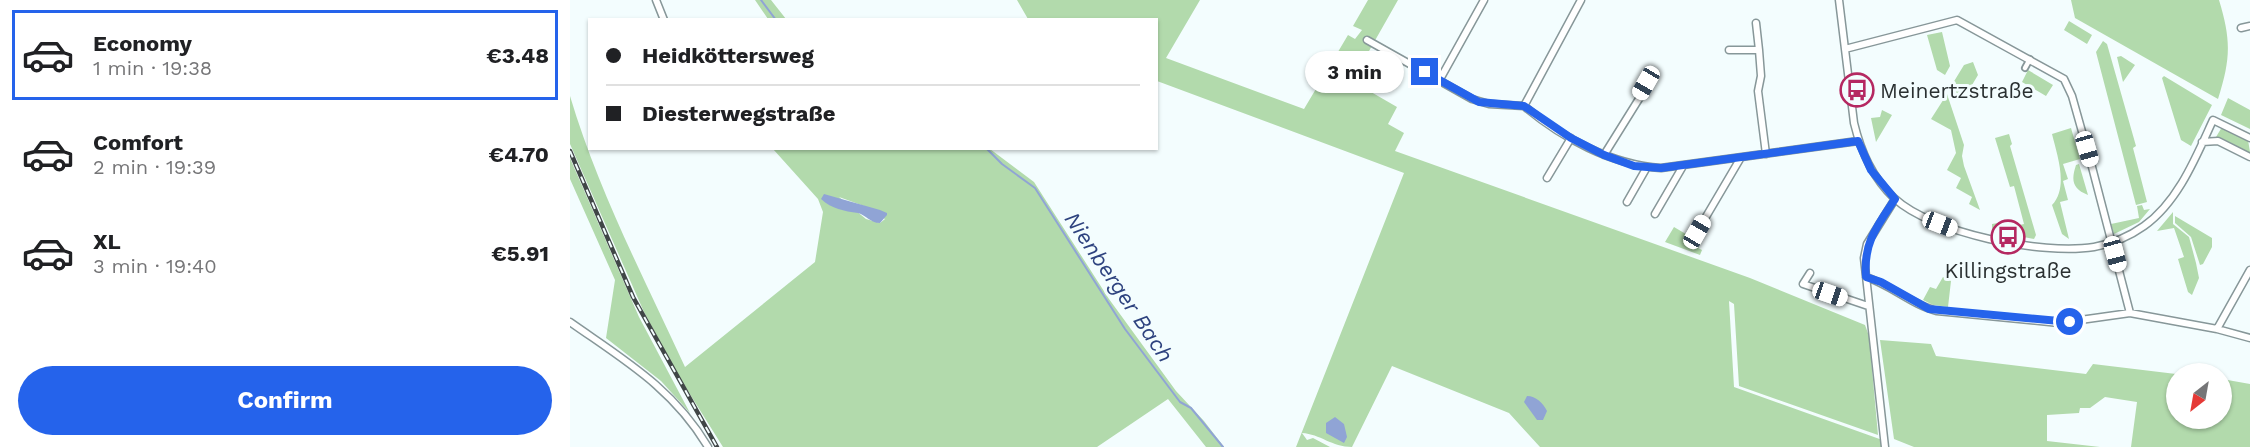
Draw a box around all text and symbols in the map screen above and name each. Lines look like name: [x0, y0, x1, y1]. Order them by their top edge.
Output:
icon: car: [21, 28, 75, 82]
text: Economy: [93, 31, 192, 56]
text: €3.48: [486, 43, 549, 68]
text: Heidköttersweg: [642, 43, 814, 68]
callout: 3 min: [1305, 51, 1404, 93]
text: 1 min · 19:38: [93, 56, 212, 80]
route end: [1411, 58, 1438, 85]
text: 3 min: [1327, 60, 1382, 84]
car: [1629, 63, 1663, 103]
bus stop icon: Meinertzstraße: [1839, 72, 1875, 108]
place label: Meinertzstraße: [1880, 78, 2034, 103]
text: Diesterwegstraße: [642, 101, 835, 126]
icon: car: [21, 127, 75, 181]
car: [2073, 129, 2101, 169]
text: Comfort: [93, 130, 183, 155]
text: €4.70: [489, 142, 549, 167]
text: 2 min · 19:39: [93, 155, 216, 179]
water label: Nienberger Bach: [1060, 207, 1178, 367]
car: [1920, 209, 1960, 239]
car: [1680, 212, 1714, 252]
bus stop icon: Killingstraße: [1990, 219, 2026, 255]
icon: car: [21, 226, 75, 280]
text: XL: [93, 229, 121, 254]
car: [2102, 234, 2128, 274]
text: €5.91: [491, 241, 549, 266]
text: 3 min · 19:40: [93, 254, 217, 278]
place label: Killingstraße: [1944, 258, 2072, 283]
car: [1810, 280, 1850, 308]
route start: [2056, 308, 2083, 335]
north arrow: [2166, 363, 2232, 429]
map controls: [2166, 363, 2232, 429]
button: Confirm: [18, 366, 552, 435]

